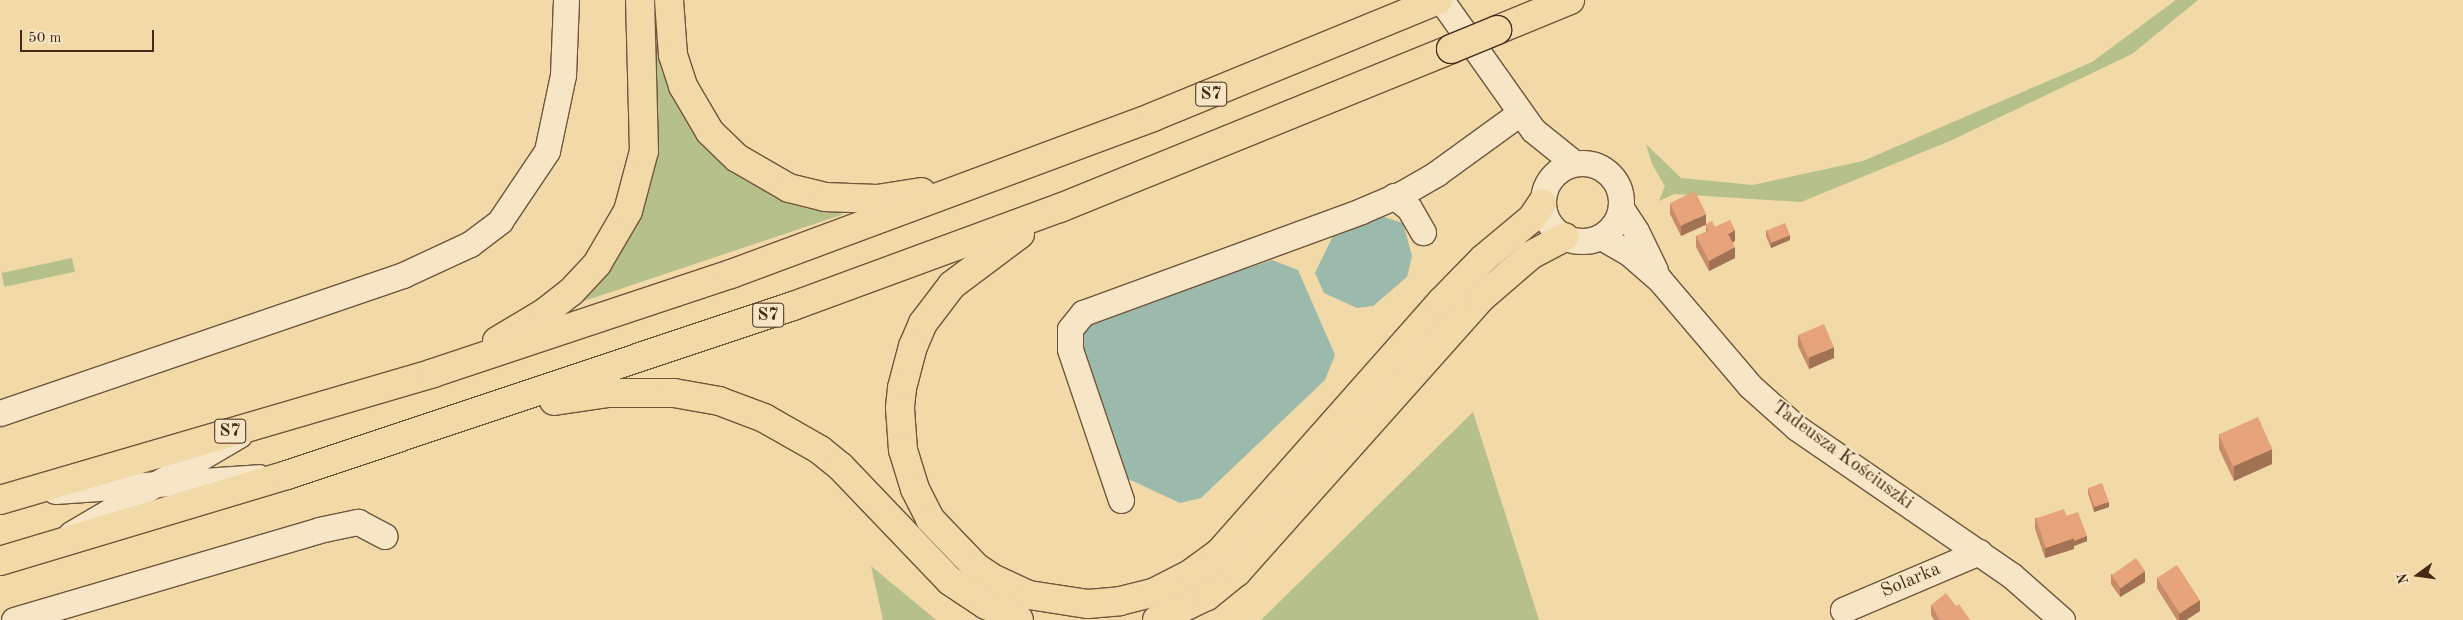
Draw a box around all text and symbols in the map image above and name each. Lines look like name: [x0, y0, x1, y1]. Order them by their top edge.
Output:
scale bar: [22, 20, 156, 52]
text: 50 m: [28, 31, 62, 46]
road number: S7: [1195, 78, 1227, 110]
road number: S7: [752, 300, 784, 330]
street label: Tadeusza Kościuszki: [1767, 397, 1917, 515]
road number: S7: [214, 416, 246, 446]
north arrow: [2393, 550, 2443, 600]
street label: Solarka: [1878, 558, 1944, 604]
text: N: [2395, 572, 2412, 586]

